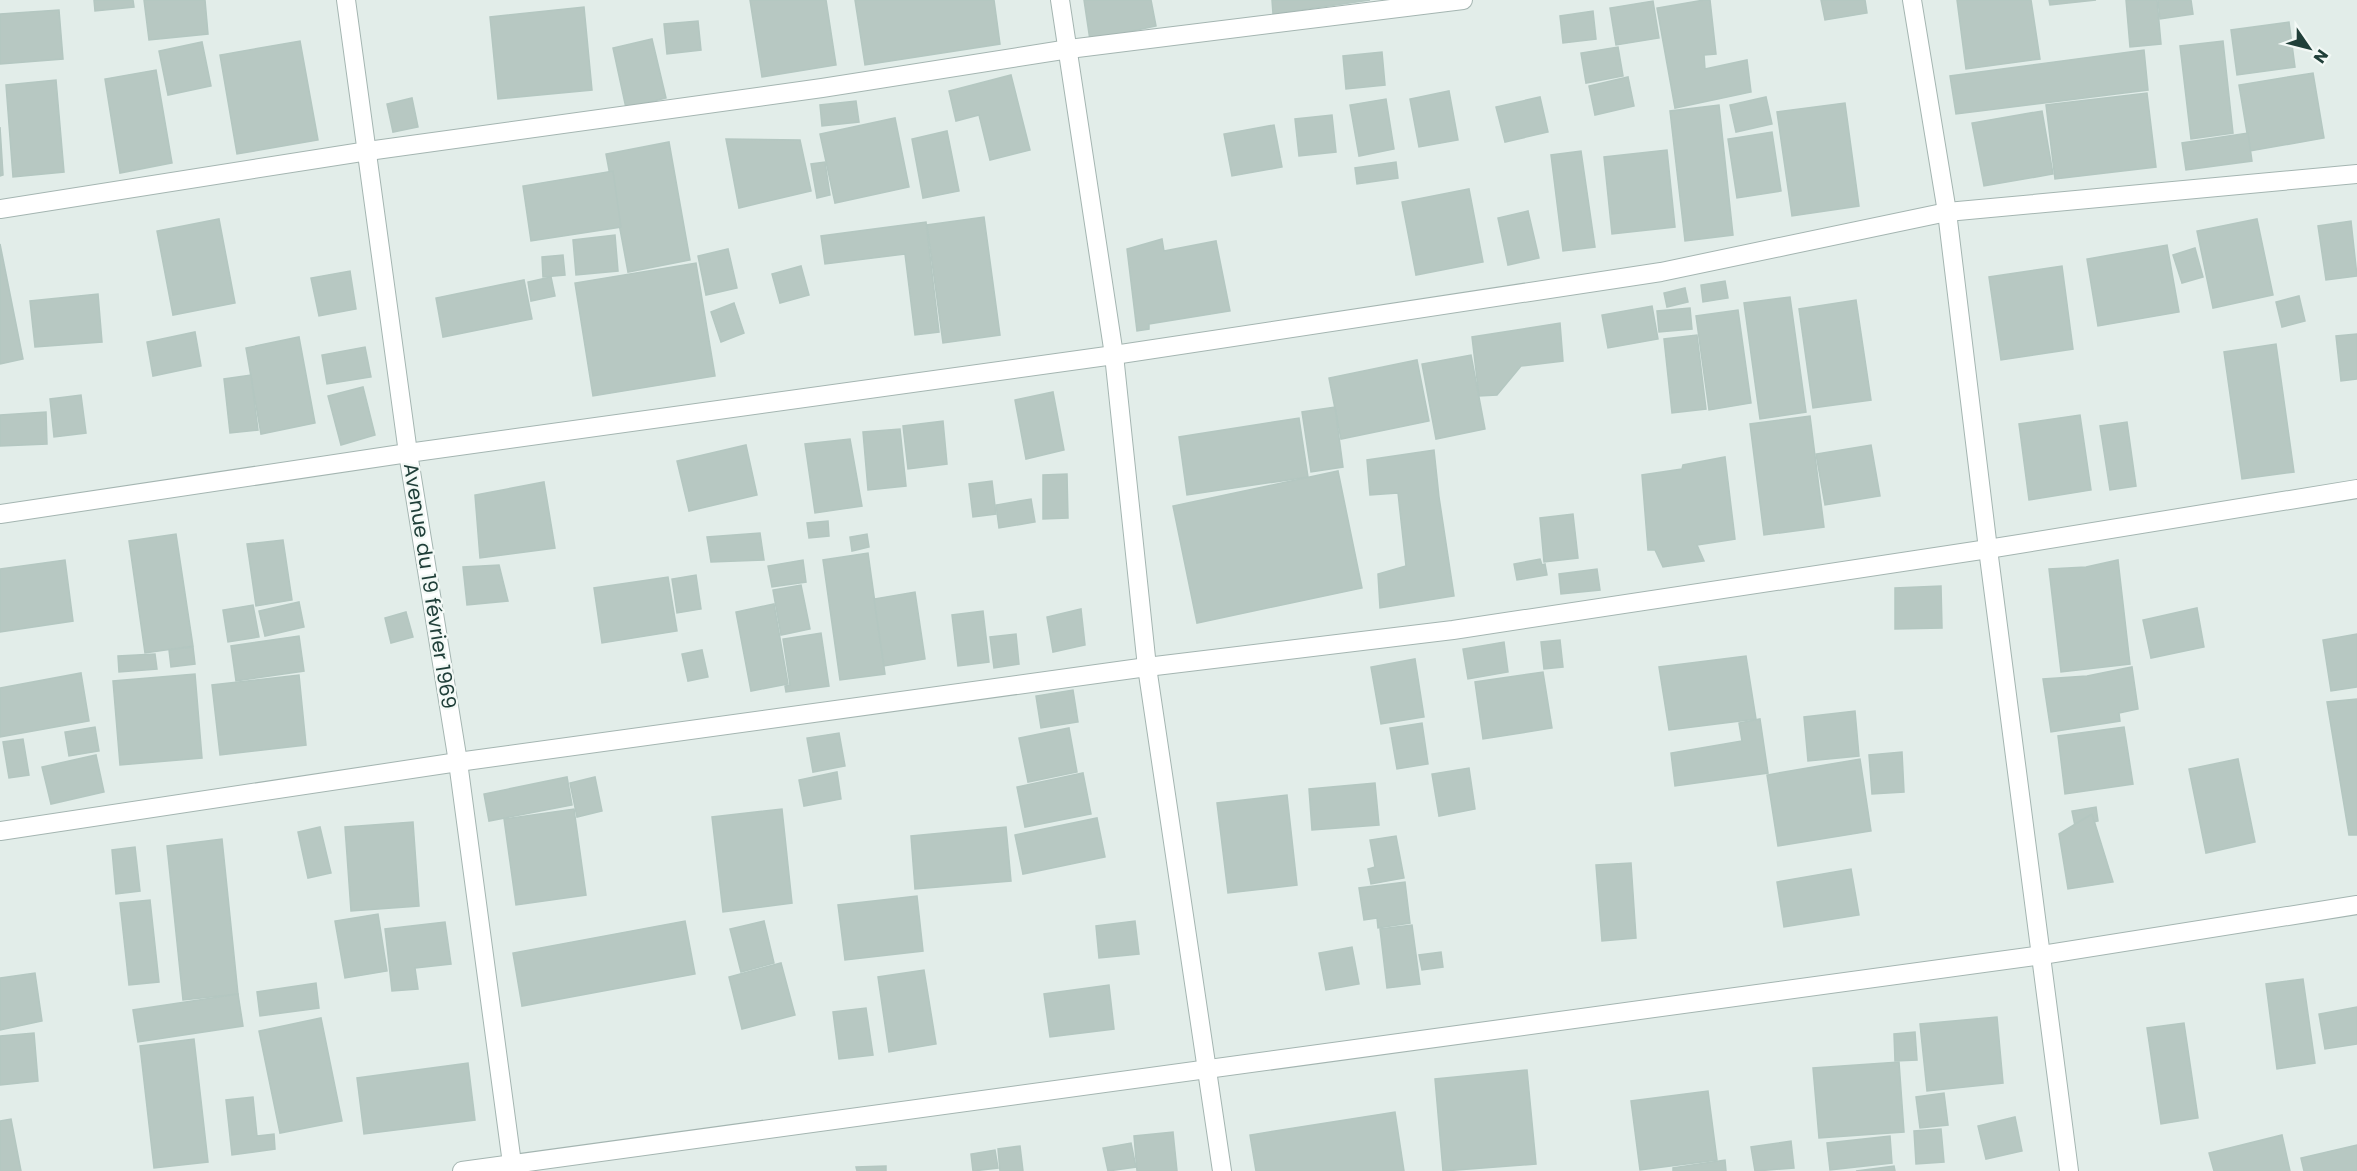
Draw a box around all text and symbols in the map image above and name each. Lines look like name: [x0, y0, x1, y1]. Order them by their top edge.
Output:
north arrow: [2279, 18, 2339, 78]
text: N: [2308, 45, 2334, 68]
street label: Avenue du 19 février 1969: [397, 461, 463, 711]

